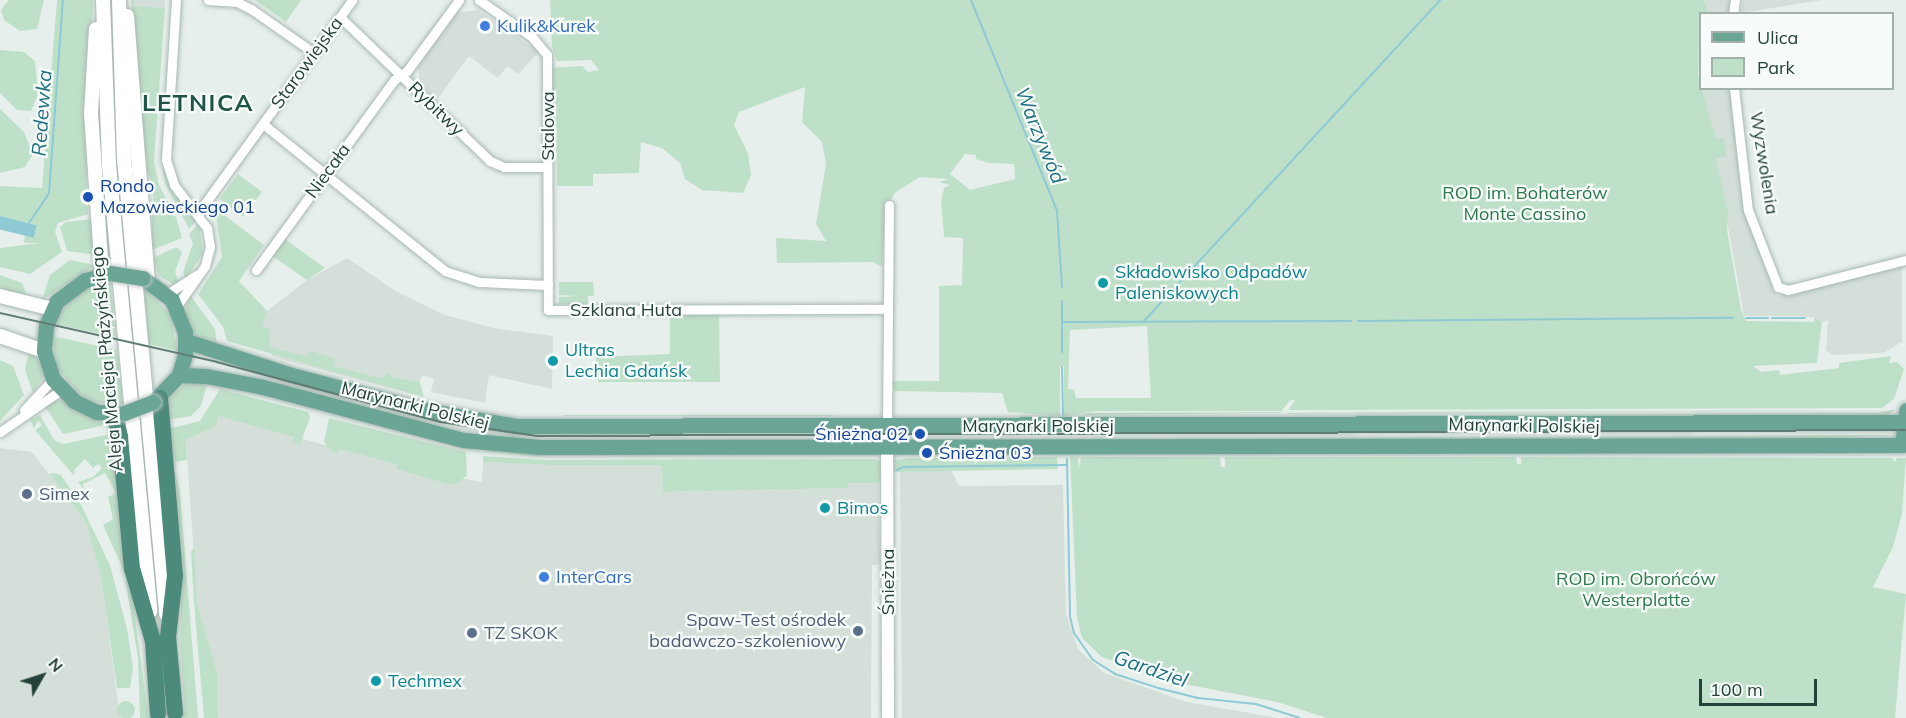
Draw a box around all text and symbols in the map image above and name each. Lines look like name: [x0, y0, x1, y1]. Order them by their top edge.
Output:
legend: [1699, 12, 1894, 90]
street label: Starowiejska: [267, 13, 347, 113]
place label: Kulik&Kurek: [497, 15, 596, 37]
marker: Kulik&Kurek: [478, 19, 492, 33]
text: Ulica: [1757, 26, 1798, 49]
text: Park: [1757, 56, 1795, 79]
water label: Redewka: [26, 69, 56, 157]
street label: Rybitwy: [404, 77, 468, 141]
water label: Warzywód: [1011, 83, 1071, 187]
district label: LETNICA: [142, 89, 254, 117]
street label: Stalowa: [537, 92, 559, 160]
street label: Wyzwolenia: [1745, 110, 1783, 216]
street label: Niecała: [301, 139, 355, 203]
place label: Rondo Mazowieckiego 01: [100, 176, 255, 219]
park label: ROD im. Bohaterów Monte Cassino: [1442, 183, 1608, 226]
marker: Rondo Mazowieckiego 01: [81, 190, 95, 204]
street label: Aleja Macieja Płażyńskiego: [86, 246, 128, 472]
place label: Składowisko Odpadów Paleniskowych: [1115, 262, 1307, 304]
marker: Składowisko Odpadów Paleniskowych: [1096, 276, 1110, 290]
street label: Szklana Huta: [570, 299, 682, 321]
place label: Ultras Lechia Gdańsk: [565, 340, 687, 382]
marker: Ultras Lechia Gdańsk: [546, 354, 560, 368]
street label: Marynarki Polskiej: [339, 377, 491, 435]
street label: Marynarki Polskiej: [1448, 414, 1600, 438]
street label: Marynarki Polskiej: [962, 415, 1114, 437]
place label: Śnieżna 02: [815, 423, 908, 445]
marker: Śnieżna 02: [913, 427, 927, 441]
place label: Śnieżna 03: [939, 442, 1032, 464]
marker: Śnieżna 03: [920, 446, 934, 460]
place label: Simex: [39, 483, 90, 505]
marker: Simex: [20, 487, 34, 501]
place label: Bimos: [837, 497, 889, 519]
marker: Bimos: [818, 501, 832, 515]
street label: Śnieżna: [877, 549, 899, 615]
place label: InterCars: [556, 566, 632, 588]
park label: ROD im. Obrońców Westerplatte: [1556, 569, 1716, 612]
marker: InterCars: [537, 570, 551, 584]
place label: Spaw-Test ośrodek badawczo-szkoleniowy: [649, 610, 846, 652]
place label: TZ SKOK: [484, 622, 558, 644]
marker: Spaw-Test ośrodek badawczo-szkoleniowy: [851, 624, 865, 638]
marker: TZ SKOK: [465, 626, 479, 640]
water label: Gardziel: [1111, 644, 1191, 692]
north arrow: [12, 646, 72, 706]
text: N: [44, 654, 68, 676]
scale bar: [1702, 667, 1820, 705]
place label: Techmex: [388, 670, 462, 692]
marker: Techmex: [369, 674, 383, 688]
text: 100 m: [1710, 678, 1763, 701]

